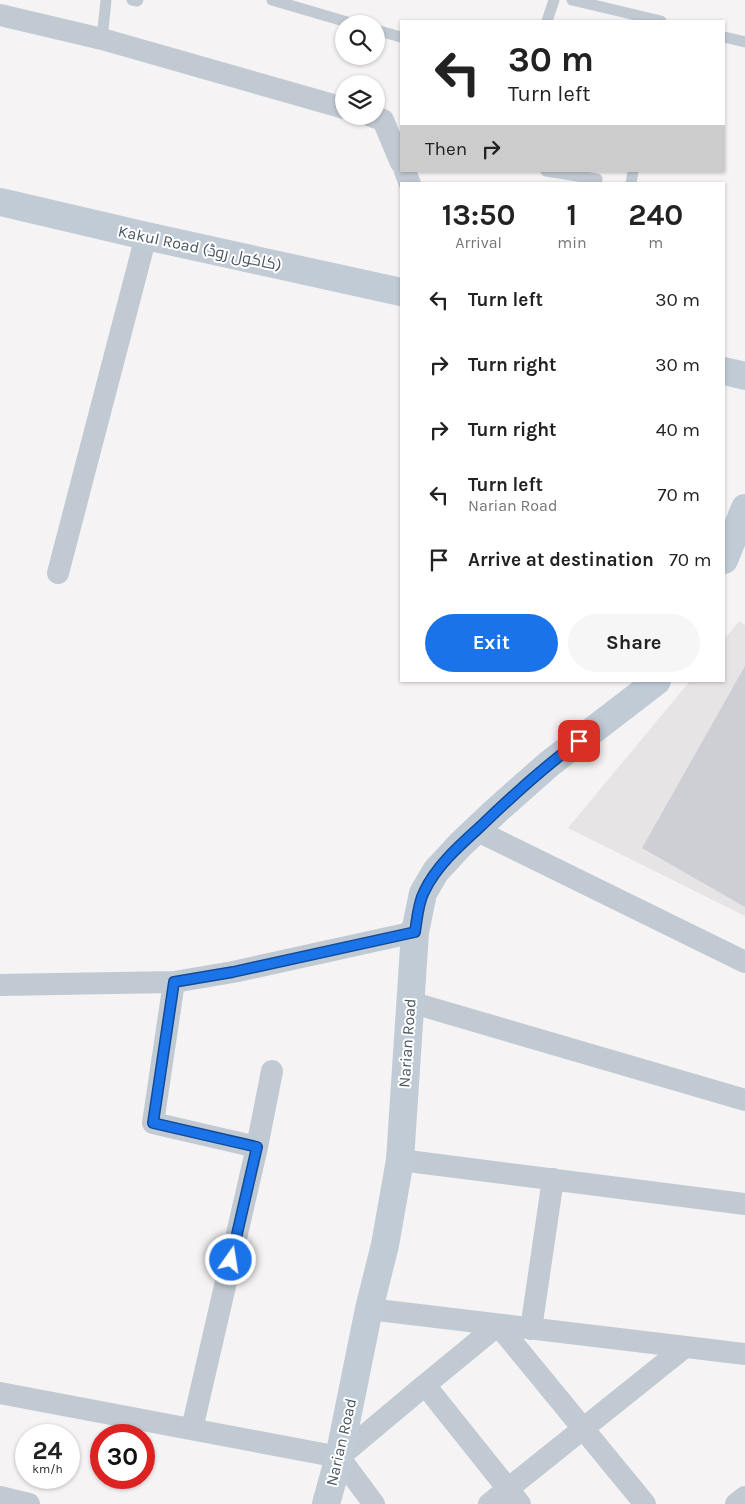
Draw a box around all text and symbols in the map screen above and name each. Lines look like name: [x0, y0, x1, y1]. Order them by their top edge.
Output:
map controls: [335, 15, 385, 125]
button: search: [335, 15, 385, 65]
text: 30 m: [508, 39, 594, 80]
icon: left: [425, 40, 490, 105]
button: layers: [335, 75, 385, 125]
text: Turn left: [508, 81, 591, 107]
icon: right: [477, 135, 505, 163]
text: Then: [425, 138, 467, 160]
text: 13:50: [442, 197, 516, 233]
text: 1: [567, 197, 577, 233]
text: 240: [628, 197, 683, 233]
street label: Kakul Road (کاکول روڈ): [116, 221, 283, 276]
text: Arrival: [455, 233, 502, 252]
text: min: [557, 233, 587, 252]
text: m: [648, 233, 663, 252]
icon: left: [425, 286, 453, 314]
text: Turn left: [468, 289, 543, 311]
text: 30 m: [655, 289, 700, 311]
icon: right: [425, 351, 453, 379]
text: Turn right: [468, 354, 557, 376]
text: 30 m: [655, 354, 700, 376]
icon: right: [425, 416, 453, 444]
text: Turn right: [468, 419, 557, 441]
text: 40 m: [656, 419, 700, 441]
text: Turn left: [468, 474, 543, 496]
icon: left: [425, 481, 453, 509]
text: 70 m: [658, 484, 700, 506]
text: Narian Road: [468, 496, 557, 515]
icon: arrive: [425, 546, 453, 574]
text: Arrive at destination: [468, 549, 654, 571]
text: 70 m: [669, 549, 711, 571]
button: Exit: [425, 614, 558, 672]
button: Share: [568, 614, 700, 672]
pin: [558, 720, 600, 762]
icon: arrive: [565, 727, 593, 755]
street label: Narian Road: [394, 998, 420, 1088]
position arrow: [204, 1233, 256, 1285]
street label: Narian Road: [322, 1396, 360, 1488]
speed limit sign: 30: [90, 1424, 155, 1489]
text: 24: [32, 1436, 63, 1465]
text: km/h: [32, 1462, 63, 1476]

